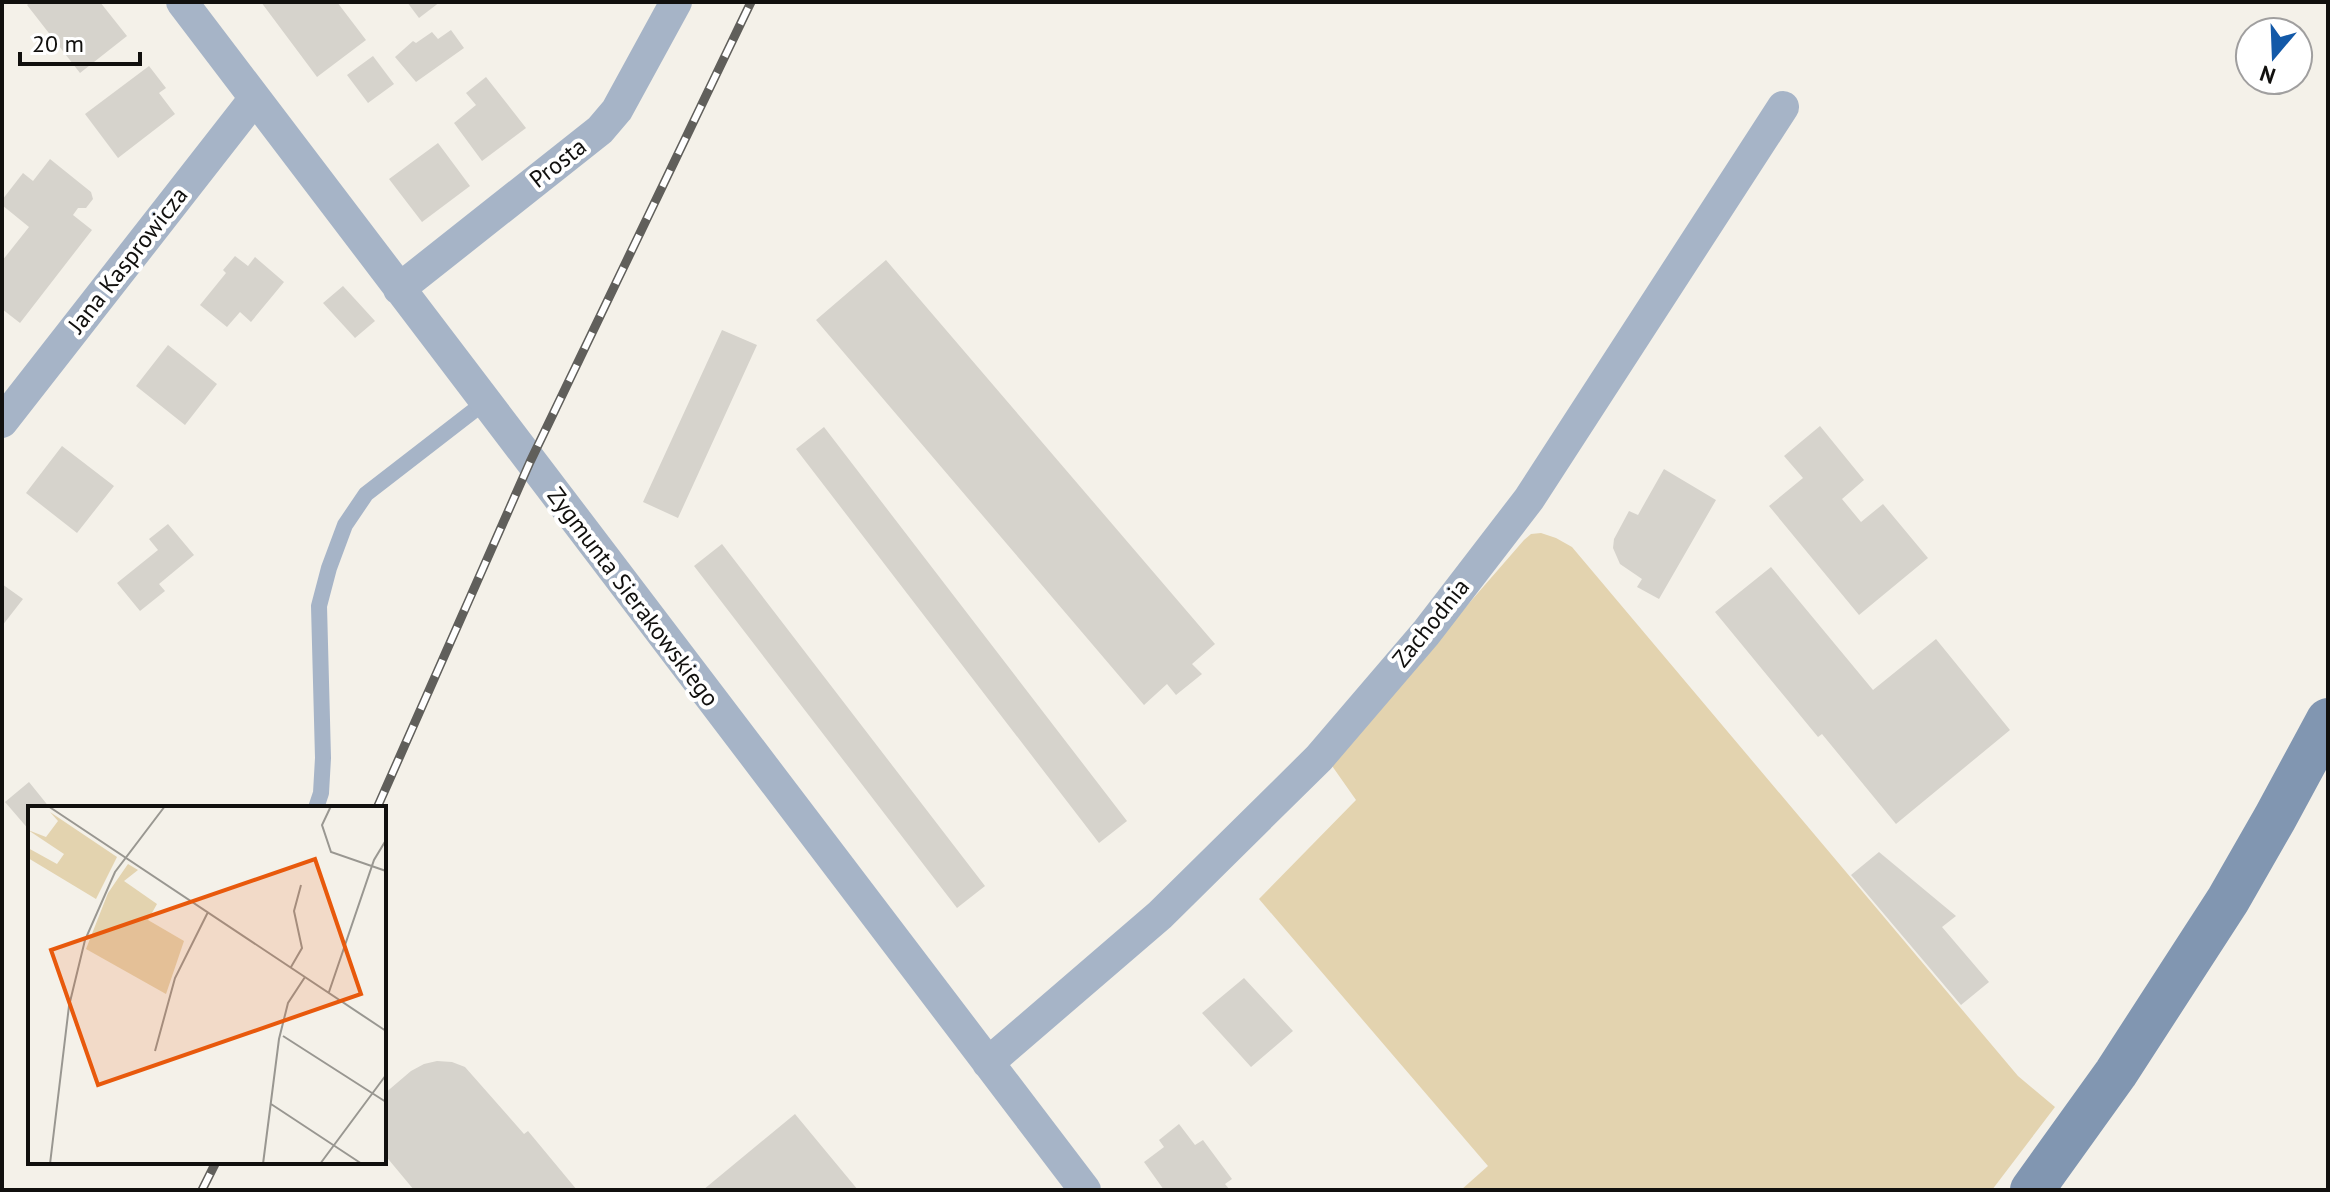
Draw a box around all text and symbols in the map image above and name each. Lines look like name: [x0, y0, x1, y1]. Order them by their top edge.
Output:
scale bar: [20, 16, 140, 66]
north arrow: [2234, 16, 2314, 96]
text: 20 m: [32, 28, 84, 59]
text: N: [2256, 59, 2279, 91]
street label: Prosta: [523, 131, 592, 194]
street label: Jana Kasprowicza: [60, 180, 194, 340]
street label: Zygmunta Sierakowskiego: [541, 481, 726, 713]
street label: Zachodnia: [1385, 572, 1476, 673]
inset map: [28, 806, 386, 1164]

